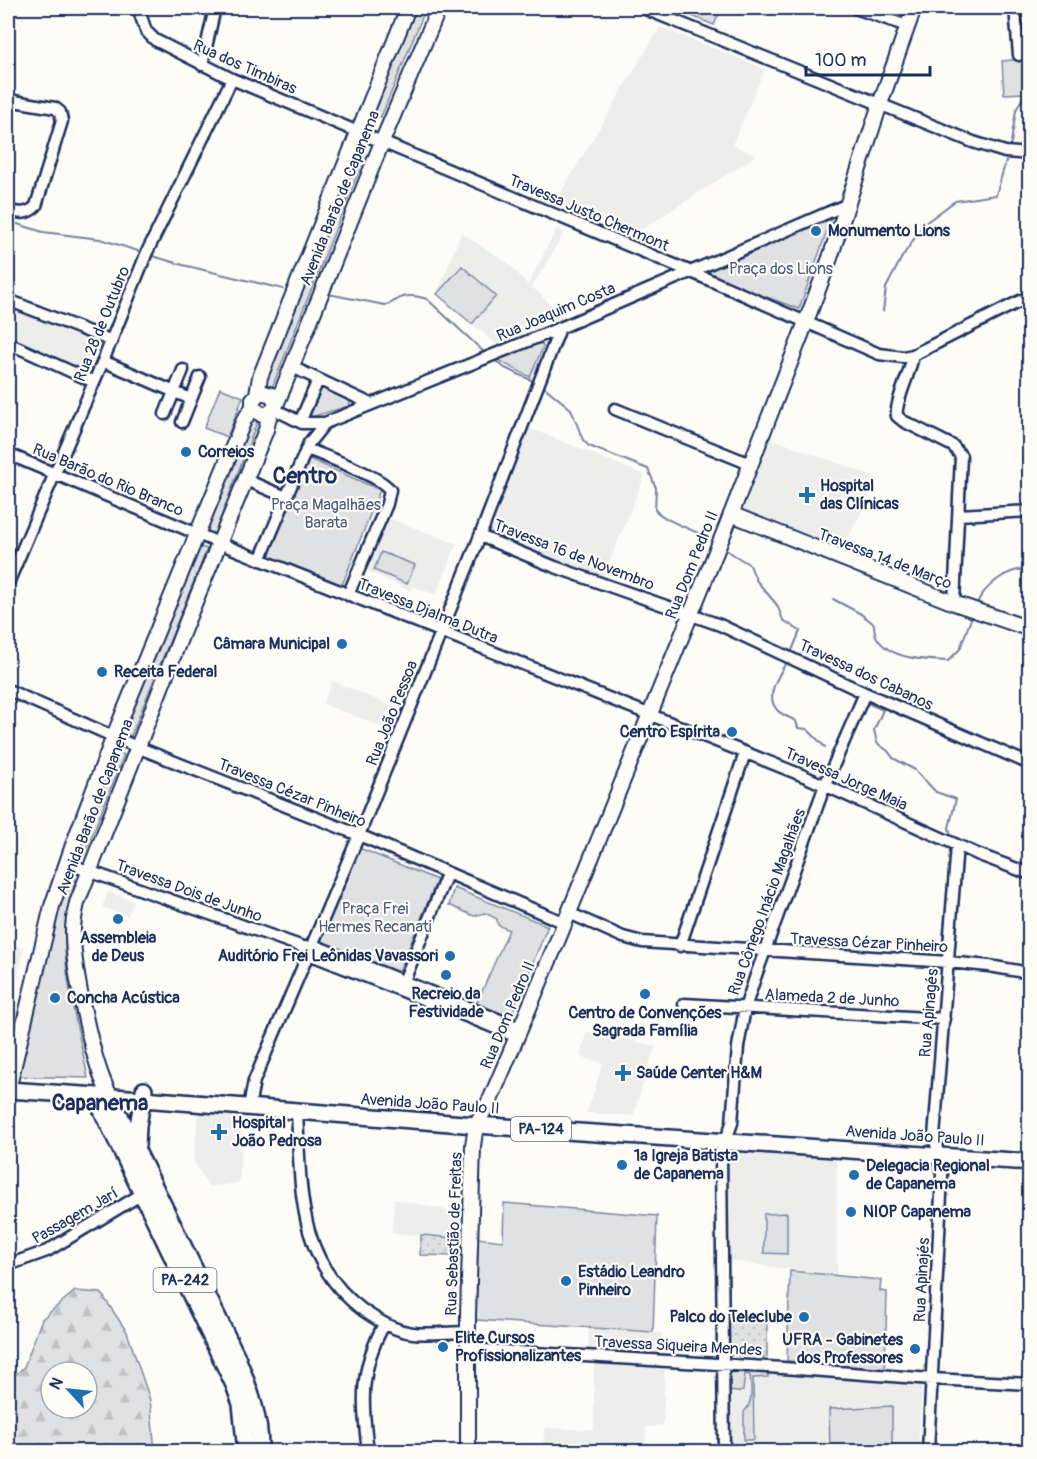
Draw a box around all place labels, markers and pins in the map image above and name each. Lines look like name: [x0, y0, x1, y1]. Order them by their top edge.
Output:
place label: Monumento Lions: [828, 221, 951, 241]
marker: Monumento Lions: [809, 224, 823, 238]
place label: Correios: [198, 442, 255, 462]
marker: Correios: [179, 445, 193, 459]
place label: Hospital das Clínicas: [820, 476, 900, 514]
marker: Hospital das Clínicas: [798, 486, 816, 504]
place label: Câmara Municipal: [213, 634, 330, 654]
marker: Câmara Municipal: [335, 637, 349, 651]
place label: Receita Federal: [114, 662, 217, 682]
marker: Receita Federal: [95, 665, 109, 679]
place label: Centro Espírita: [620, 722, 721, 742]
marker: Centro Espírita: [725, 725, 739, 739]
marker: Assembleia de Deus: [111, 912, 125, 926]
place label: Assembleia de Deus: [80, 928, 157, 966]
place label: Auditório Frei Leônidas Vavassori: [218, 946, 438, 966]
marker: Auditório Frei Leônidas Vavassori: [443, 949, 457, 963]
marker: Recreio da Festividade: [439, 968, 453, 982]
place label: Recreio da Festividade: [408, 984, 485, 1022]
marker: Centro de Convenções Sagrada Família: [638, 987, 652, 1001]
place label: Concha Acústica: [67, 988, 180, 1008]
marker: Concha Acústica: [48, 991, 62, 1005]
place label: Centro de Convenções Sagrada Família: [569, 1003, 722, 1041]
place label: Saúde Center H&M: [636, 1063, 762, 1083]
marker: Saúde Center H&M: [614, 1064, 632, 1082]
place label: Hospital João Pedrosa: [232, 1113, 322, 1151]
marker: Hospital João Pedrosa: [210, 1123, 228, 1141]
place label: 1ª Igreja Batista de Capanema: [634, 1146, 739, 1184]
place label: Delegacia Regional de Capanema: [866, 1156, 990, 1194]
marker: 1ª Igreja Batista de Capanema: [615, 1158, 629, 1172]
marker: Delegacia Regional de Capanema: [847, 1168, 861, 1182]
place label: NIOP Capanema: [863, 1202, 972, 1222]
marker: NIOP Capanema: [844, 1205, 858, 1219]
place label: Estádio Leandro Pinheiro: [578, 1262, 685, 1300]
marker: Estádio Leandro Pinheiro: [559, 1274, 573, 1288]
place label: Palco do Teleclube: [670, 1307, 793, 1327]
marker: Palco do Teleclube: [797, 1310, 811, 1324]
place label: Elite Cursos Profissionalizantes: [455, 1328, 582, 1366]
place label: UFRA - Gabinetes dos Professores: [782, 1330, 904, 1368]
marker: Elite Cursos Profissionalizantes: [436, 1340, 450, 1354]
marker: UFRA - Gabinetes dos Professores: [908, 1342, 922, 1356]

